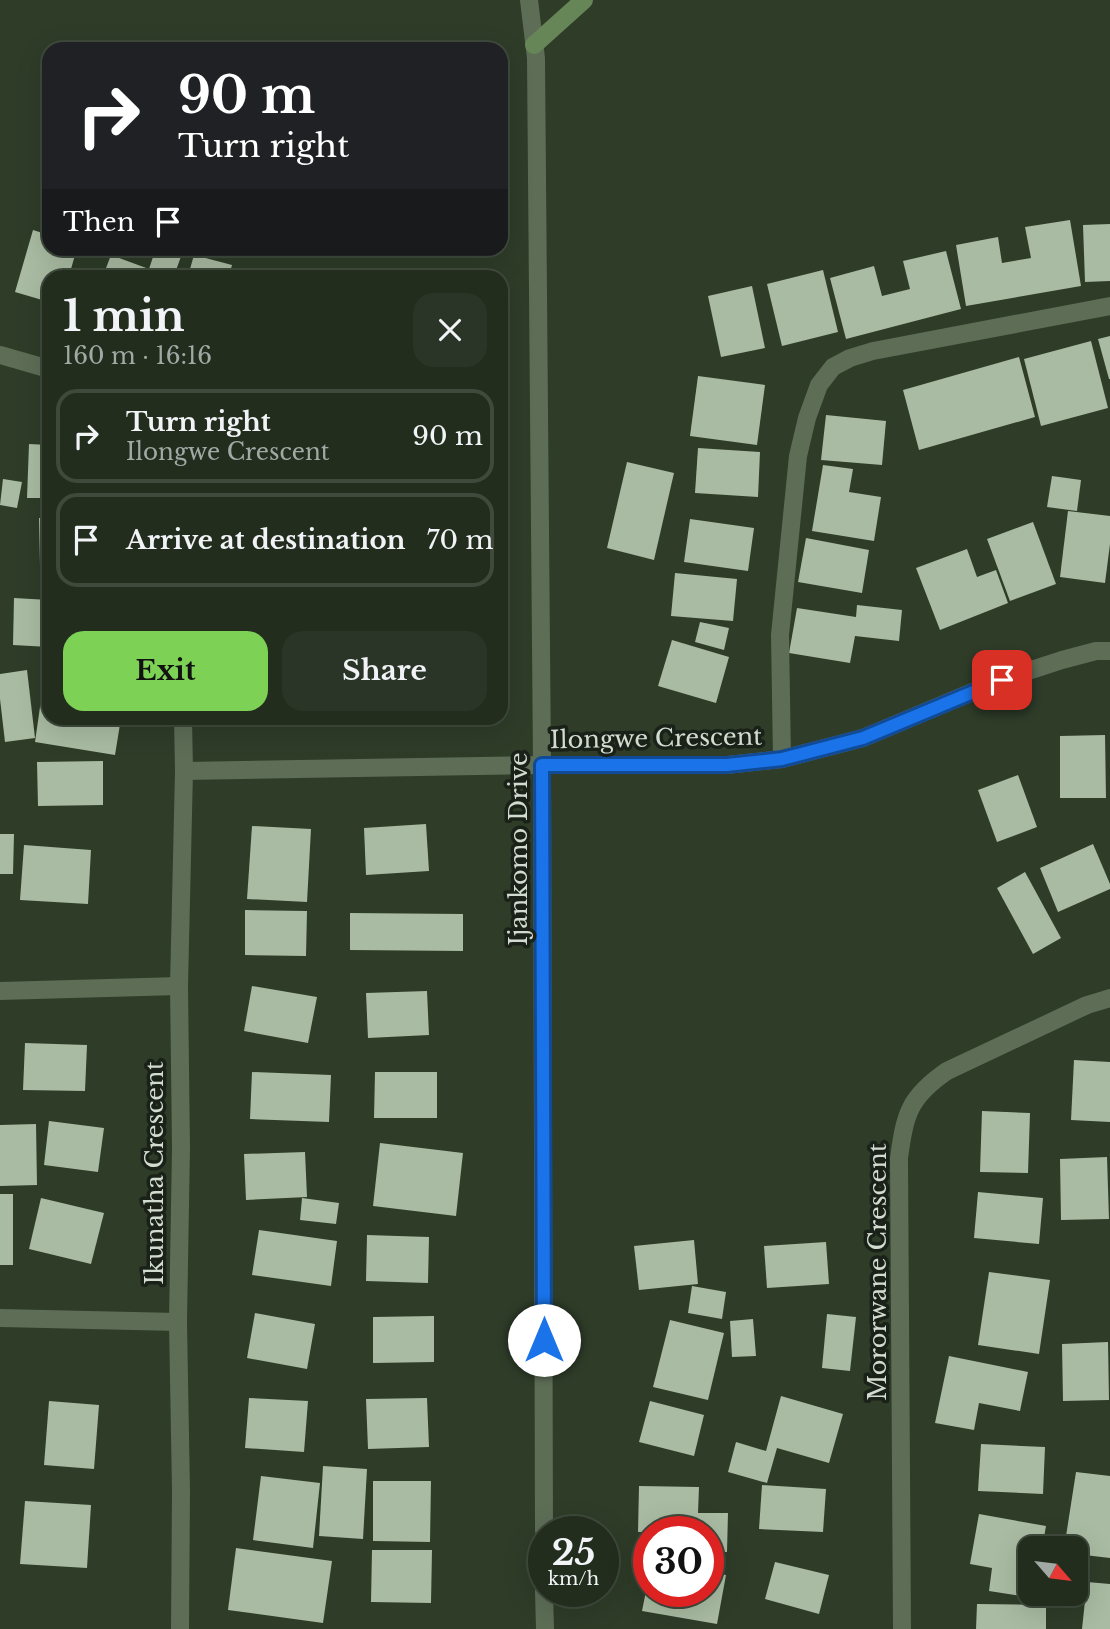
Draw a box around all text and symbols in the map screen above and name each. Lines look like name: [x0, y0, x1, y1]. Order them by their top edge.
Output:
text: 90 m: [178, 65, 315, 126]
icon: right: [63, 70, 154, 161]
text: Turn right: [178, 126, 349, 166]
icon: arrive: [149, 203, 187, 241]
text: Then: [63, 206, 135, 238]
text: 1 min: [63, 290, 185, 342]
button: close: [413, 293, 487, 367]
text: 160 m · 16:16: [63, 342, 212, 370]
text: Turn right: [126, 406, 271, 438]
icon: right: [67, 417, 105, 455]
text: 90 m: [412, 420, 483, 452]
text: Ilongwe Crescent: [126, 438, 330, 466]
icon: arrive: [67, 521, 105, 559]
text: Arrive at destination: [126, 524, 406, 556]
text: 70 m: [427, 524, 494, 556]
button: Exit: [63, 631, 268, 711]
button: Share: [282, 631, 487, 711]
pin: [972, 650, 1032, 710]
icon: arrive: [983, 661, 1021, 699]
street label: Ilongwe Crescent: [550, 722, 762, 754]
street label: Ijankomo Drive: [504, 752, 533, 946]
street label: Ikunatha Crescent: [140, 1061, 169, 1285]
street label: Mororwane Crescent: [863, 1143, 892, 1401]
position arrow: [507, 1303, 581, 1377]
speed limit sign: 30: [633, 1516, 724, 1607]
text: 25: [552, 1531, 595, 1574]
north arrow: [1018, 1536, 1088, 1606]
map controls: [1018, 1536, 1088, 1606]
text: km/h: [548, 1568, 599, 1590]

